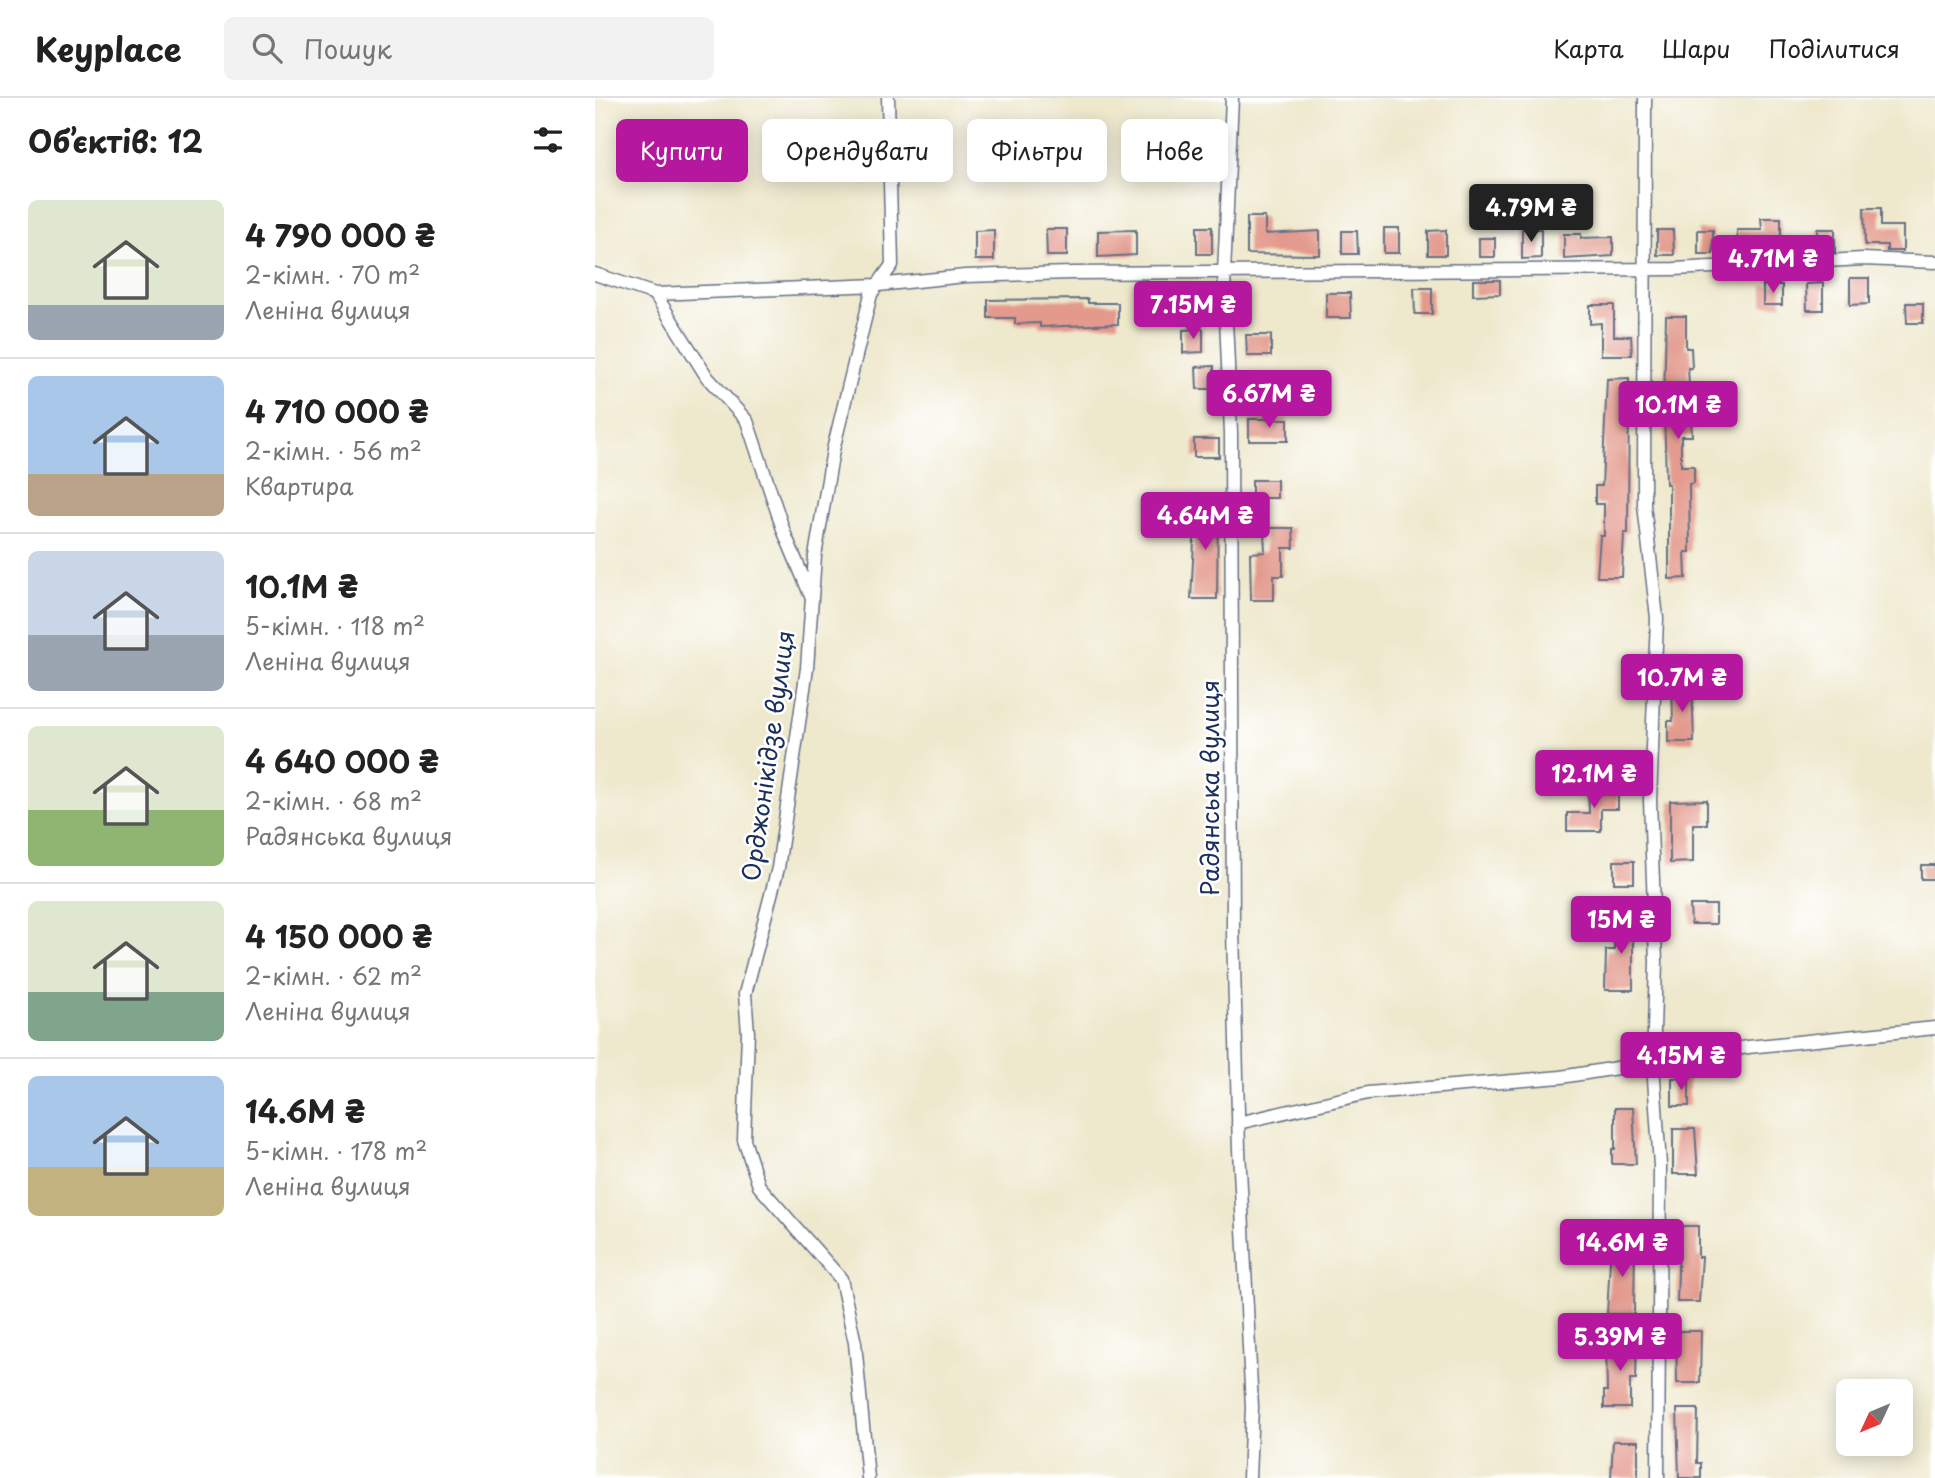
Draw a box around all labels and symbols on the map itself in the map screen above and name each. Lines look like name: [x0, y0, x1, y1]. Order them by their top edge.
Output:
pin: 4.79M ₴: [1466, 184, 1596, 244]
pin: 4.71M ₴: [1708, 236, 1838, 295]
pin: 7.15M ₴: [1128, 282, 1258, 341]
pin: 6.67M ₴: [1204, 370, 1334, 430]
pin: 10.1M ₴: [1613, 382, 1743, 441]
pin: 4.64M ₴: [1140, 492, 1270, 552]
street label: Орджонікідзе вулиця: [732, 628, 802, 883]
pin: 10.7M ₴: [1617, 654, 1747, 714]
street label: Радянська вулиця: [1191, 680, 1227, 896]
pin: 12.1M ₴: [1529, 750, 1659, 810]
pin: 15M ₴: [1572, 896, 1670, 956]
pin: 4.15M ₴: [1616, 1032, 1746, 1092]
pin: 14.6M ₴: [1557, 1220, 1687, 1279]
pin: 5.39M ₴: [1555, 1314, 1685, 1373]
north arrow: [1836, 1379, 1913, 1456]

